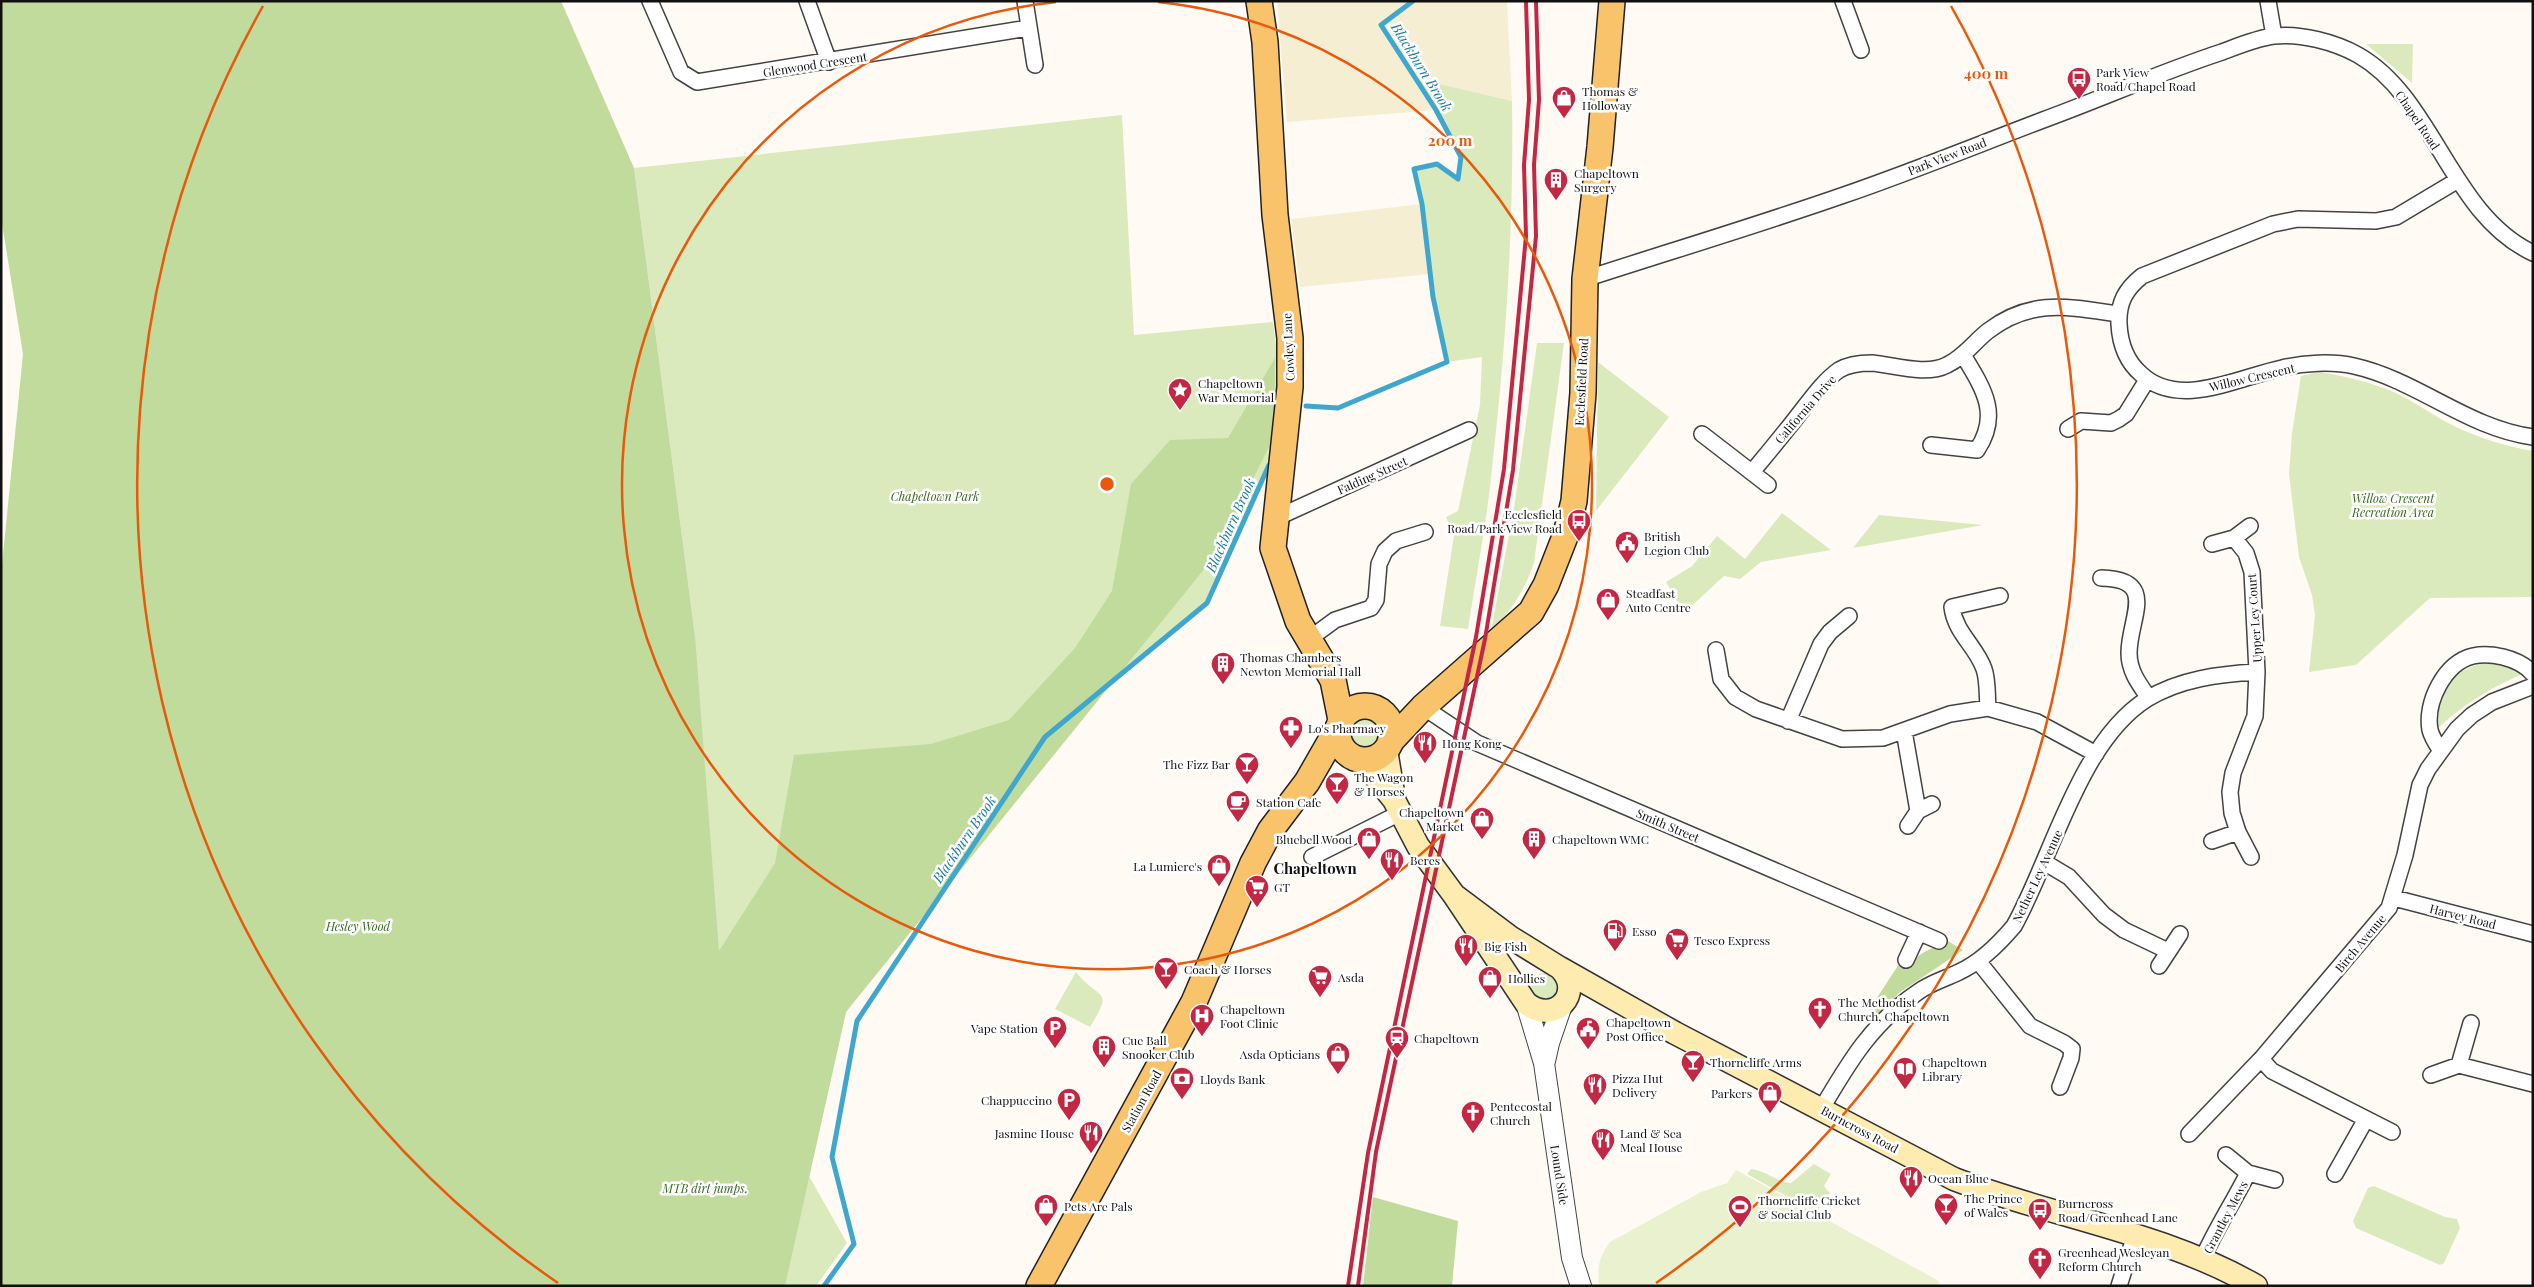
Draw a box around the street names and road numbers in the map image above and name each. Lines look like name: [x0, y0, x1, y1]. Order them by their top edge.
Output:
street label: Glenwood Crescent: [762, 48, 869, 80]
street label: Chapel Road: [2392, 87, 2444, 153]
street label: Park View Road: [1905, 134, 1989, 178]
street label: Cowley Lane: [1278, 313, 1298, 381]
street label: Ecclesfield Road: [1571, 338, 1591, 426]
street label: Willow Crescent: [2207, 359, 2297, 395]
street label: California Drive: [1771, 371, 1839, 447]
street label: Falding Street: [1334, 452, 1410, 498]
street label: Upper Ley Court: [2243, 572, 2265, 663]
street label: Smith Street: [1634, 805, 1703, 846]
street label: Nether Ley Avenue: [2008, 827, 2066, 925]
street label: Harvey Road: [2428, 900, 2498, 932]
street label: Birch Avenue: [2331, 911, 2389, 975]
street label: Station Road: [1117, 1067, 1165, 1135]
street label: Burncross Road: [1819, 1102, 1902, 1156]
street label: Lound Side: [1547, 1144, 1573, 1206]
street label: Grantley Mews: [2199, 1178, 2251, 1256]

